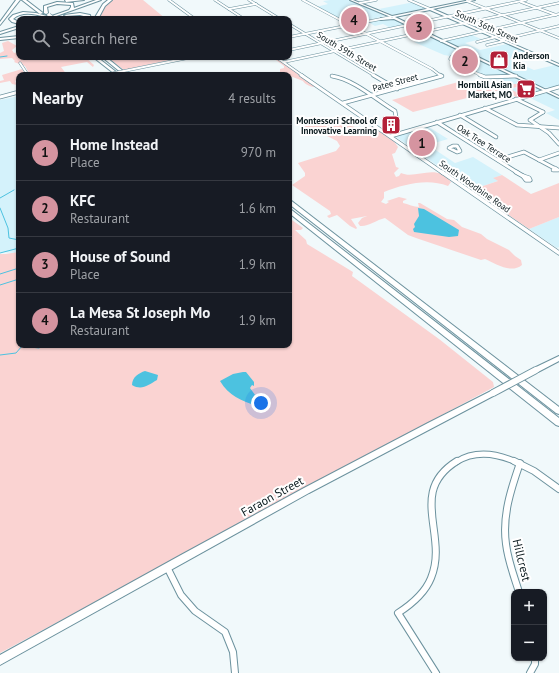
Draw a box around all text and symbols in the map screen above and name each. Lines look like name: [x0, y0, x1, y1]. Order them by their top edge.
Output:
pin: 4: [341, 5, 367, 35]
street label: South 36th Street: [454, 7, 520, 45]
pin: 3: [406, 12, 432, 42]
search box: [16, 16, 292, 60]
icon: search: [30, 27, 52, 49]
text: Search here: [62, 29, 138, 48]
street label: South 39th Street: [315, 29, 379, 73]
pin: 2: [452, 46, 478, 76]
shop icon: Anderson Kia: [488, 49, 510, 71]
place label: Anderson Kia: [513, 50, 550, 71]
street label: Patee Street: [371, 71, 419, 93]
supermarket icon: Hornbill Asian Market, MO: [515, 78, 537, 100]
place label: Hornbill Asian Market, MO: [458, 79, 512, 100]
text: Nearby: [32, 87, 83, 109]
text: 4 results: [228, 90, 276, 107]
building icon: Montessori School of Innovative Learning: [380, 114, 402, 136]
place label: Montessori School of Innovative Learning: [296, 115, 378, 136]
street label: Oak Tree Terrace: [455, 121, 514, 165]
pin: 1: [409, 128, 435, 158]
text: Home Instead: [70, 135, 158, 154]
text: 1: [41, 144, 49, 161]
text: 970 m: [241, 144, 276, 161]
text: Place: [70, 154, 100, 171]
street label: South Woodbine Road: [437, 157, 513, 215]
text: KFC: [70, 191, 95, 210]
text: 2: [41, 200, 49, 217]
text: 1.6 km: [239, 200, 276, 217]
text: Restaurant: [70, 210, 129, 227]
text: House of Sound: [70, 247, 170, 266]
text: 3: [41, 256, 49, 273]
text: 1.9 km: [239, 256, 276, 273]
text: Place: [70, 266, 100, 283]
text: La Mesa St Joseph Mo: [70, 303, 210, 322]
text: 4: [41, 312, 49, 329]
text: 1.9 km: [239, 312, 276, 329]
text: Restaurant: [70, 322, 129, 339]
your location: [251, 393, 271, 413]
street label: Faraon Street: [238, 473, 306, 519]
street label: Hillcrest: [510, 537, 534, 583]
map controls: [511, 589, 547, 661]
button: +: [511, 589, 547, 625]
button: −: [511, 625, 547, 661]

